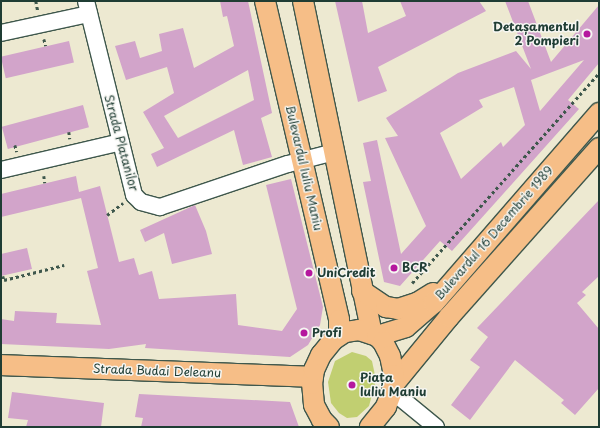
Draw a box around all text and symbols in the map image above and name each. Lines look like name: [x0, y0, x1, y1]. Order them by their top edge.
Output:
place label: Detașamentul 2 Pompieri: [493, 20, 579, 48]
marker: Detașamentul 2 Pompieri: [582, 29, 592, 39]
street label: Strada Platanilor: [101, 93, 141, 193]
street label: Bulevardul Iuliu Maniu: [282, 103, 326, 233]
street label: Bulevardul 16 Decembrie 1989: [431, 163, 557, 303]
place label: BCR: [402, 261, 428, 275]
marker: BCR: [389, 263, 399, 273]
place label: UniCredit: [317, 266, 375, 280]
marker: UniCredit: [304, 268, 314, 278]
place label: Profi: [312, 326, 342, 340]
marker: Profi: [299, 328, 309, 338]
street label: Strada Budai Deleanu: [93, 362, 221, 380]
place label: Piața Iuliu Maniu: [360, 371, 427, 399]
marker: Piața Iuliu Maniu: [347, 380, 357, 390]

